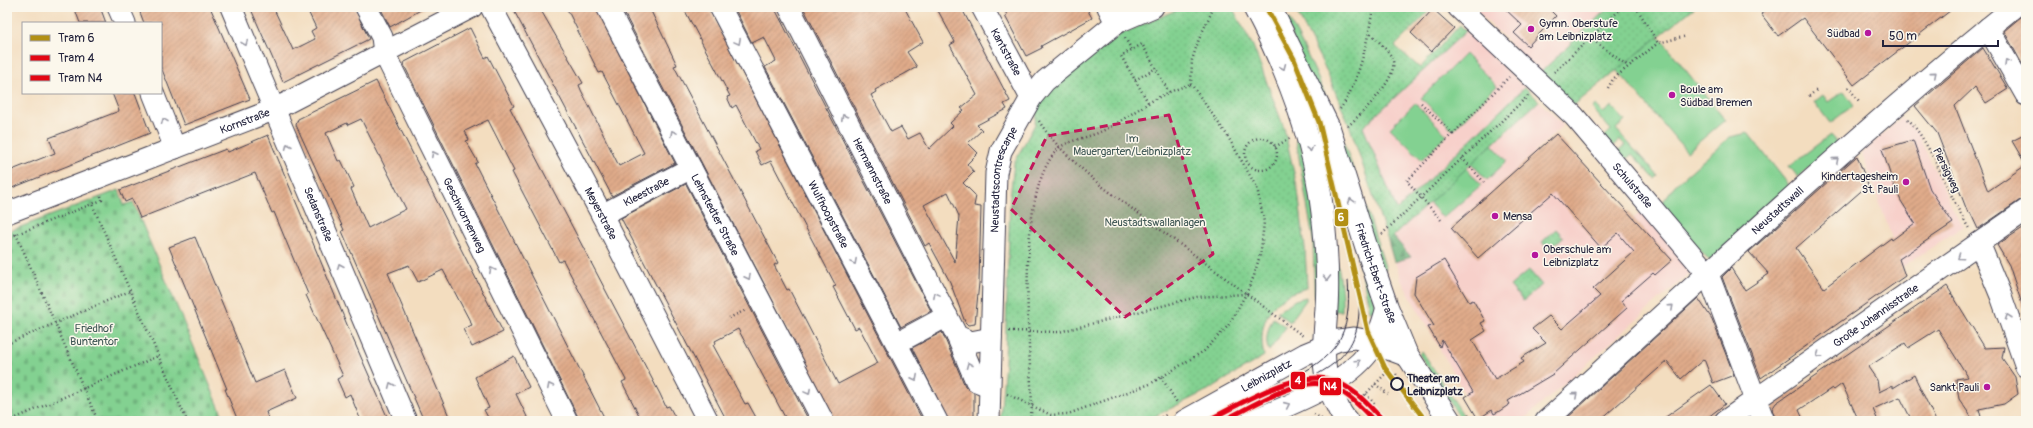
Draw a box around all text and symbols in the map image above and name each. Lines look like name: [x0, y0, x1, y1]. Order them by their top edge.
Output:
place label: Gymn. Oberstufe am Leibnizplatz: [1539, 17, 1618, 43]
legend: [22, 22, 162, 94]
scale bar: [1883, 22, 1998, 48]
marker: Gymn. Oberstufe am Leibnizplatz: [1526, 24, 1536, 34]
street label: Kantstraße: [988, 26, 1024, 79]
place label: Südbad: [1827, 27, 1860, 40]
marker: Südbad: [1863, 28, 1873, 38]
text: 50 m: [1889, 29, 1917, 44]
text: Tram 6: [58, 31, 94, 46]
one-way arrow: [734, 37, 741, 45]
one-way arrow: [241, 40, 249, 47]
text: Tram 4: [58, 51, 94, 66]
one-way arrow: [2004, 58, 2011, 66]
one-way arrow: [1279, 64, 1287, 71]
text: Tram N4: [58, 71, 103, 86]
one-way arrow: [1929, 72, 1937, 79]
place label: Boule am Südbad Bremen: [1680, 83, 1752, 109]
marker: Boule am Südbad Bremen: [1667, 90, 1677, 100]
street label: Kornstraße: [218, 106, 272, 137]
one-way arrow: [842, 114, 849, 122]
one-way arrow: [160, 117, 168, 124]
street label: Neustadtscontrescarpe: [988, 124, 1021, 233]
one-way arrow: [670, 130, 678, 138]
park label: Im Mauergarten/Leibnizplatz: [1073, 132, 1191, 158]
street label: Hermannstraße: [850, 136, 895, 207]
one-way arrow: [285, 143, 293, 150]
one-way arrow: [1305, 146, 1313, 153]
street label: Piersigweg: [1930, 146, 1963, 195]
one-way arrow: [431, 150, 439, 158]
one-way arrow: [1831, 157, 1839, 164]
street label: Schulstraße: [1610, 160, 1656, 211]
place label: Kindertagesheim St. Pauli: [1821, 170, 1898, 196]
street label: Lehnstedter Straße: [688, 172, 742, 258]
street label: Kleestraße: [621, 174, 672, 210]
street label: Geschwornenweg: [440, 176, 488, 255]
marker: Kindertagesheim St. Pauli: [1901, 177, 1911, 187]
street label: Wulfhoopstraße: [805, 179, 851, 251]
street label: Neustadtswall: [1749, 184, 1806, 237]
street label: Sedanstraße: [301, 185, 336, 244]
street label: Meyerstraße: [582, 185, 620, 243]
one-way arrow: [1347, 198, 1356, 205]
line badge: 6: [1334, 208, 1349, 227]
place label: Mensa: [1503, 210, 1532, 223]
text: 6: [1338, 211, 1345, 224]
marker: Mensa: [1490, 211, 1500, 221]
park label: Neustadtswallanlagen: [1104, 216, 1206, 229]
street label: Friedrich-Ebert-Straße: [1352, 221, 1399, 326]
place label: Oberschule am Leibnizplatz: [1543, 243, 1611, 269]
marker: Oberschule am Leibnizplatz: [1530, 250, 1540, 260]
one-way arrow: [1957, 252, 1964, 259]
one-way arrow: [850, 258, 857, 266]
one-way arrow: [336, 262, 344, 269]
one-way arrow: [489, 267, 497, 274]
one-way arrow: [743, 273, 751, 280]
one-way arrow: [1322, 275, 1331, 281]
street label: Große Johannisstraße: [1831, 281, 1922, 350]
one-way arrow: [933, 292, 941, 299]
one-way arrow: [1666, 305, 1674, 312]
one-way arrow: [2005, 314, 2013, 321]
park label: Friedhof Buntentor: [70, 322, 118, 348]
one-way arrow: [1816, 350, 1823, 358]
street label: Leibnizplatz: [1239, 357, 1294, 395]
one-way arrow: [1353, 359, 1361, 367]
one-way arrow: [966, 361, 974, 369]
line badge: 4: [1290, 371, 1306, 390]
place label: Theater am Leibnizplatz: [1406, 372, 1463, 398]
one-way arrow: [910, 373, 917, 381]
text: 4: [1294, 374, 1302, 387]
line badge: N4: [1319, 377, 1342, 396]
marker: Theater am Leibnizplatz: [1390, 377, 1404, 391]
text: N4: [1323, 380, 1338, 393]
place label: Sankt Pauli: [1930, 381, 1979, 394]
one-way arrow: [388, 382, 396, 390]
marker: Sankt Pauli: [1982, 382, 1992, 392]
one-way arrow: [547, 383, 555, 390]
one-way arrow: [803, 388, 811, 395]
one-way arrow: [1570, 392, 1578, 399]
one-way arrow: [1283, 402, 1291, 410]

